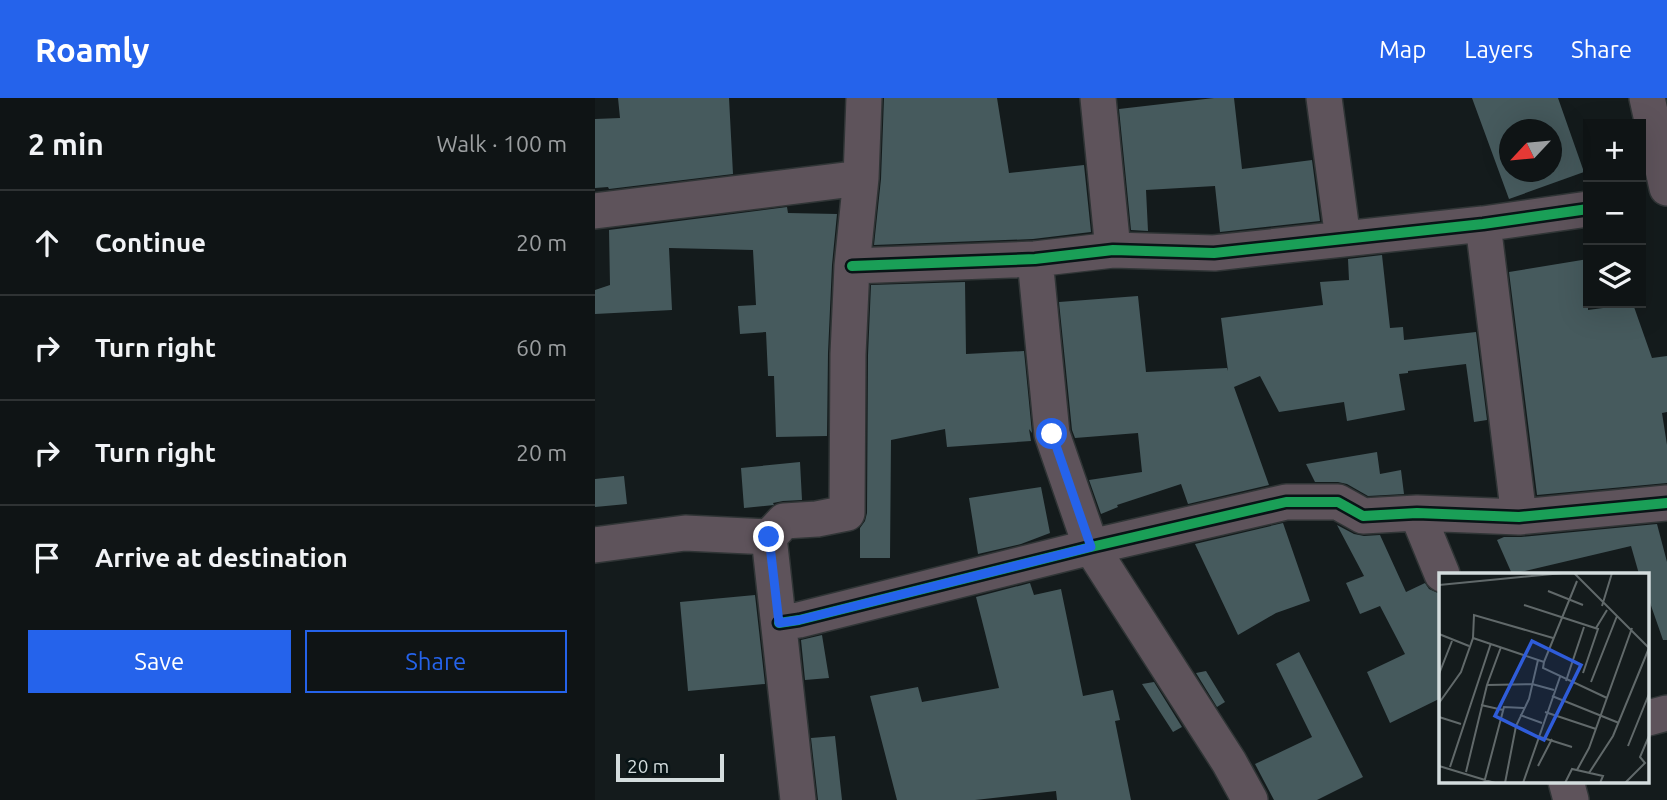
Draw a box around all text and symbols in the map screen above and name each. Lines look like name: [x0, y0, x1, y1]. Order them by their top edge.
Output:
text: Roamly: [35, 31, 149, 68]
text: Map: [1379, 36, 1426, 63]
text: Layers: [1464, 36, 1533, 63]
text: Share: [1571, 36, 1632, 63]
north arrow: [1499, 119, 1562, 182]
map controls: [1583, 119, 1646, 308]
button: +: [1583, 119, 1646, 182]
text: 2 min: [28, 127, 104, 161]
text: Walk · 100 m: [436, 131, 567, 156]
button: −: [1583, 182, 1646, 245]
icon: ahead: [28, 224, 66, 262]
text: Continue: [95, 228, 206, 257]
text: 20 m: [516, 230, 567, 255]
button: layers: [1583, 245, 1646, 308]
icon: right: [28, 329, 66, 367]
text: Turn right: [95, 333, 216, 362]
text: 60 m: [516, 335, 567, 360]
route start: [1036, 418, 1067, 449]
icon: right: [28, 434, 66, 472]
text: Turn right: [95, 438, 216, 467]
text: 20 m: [516, 440, 567, 465]
route end: [753, 521, 784, 552]
icon: arrive: [28, 539, 66, 577]
text: Arrive at destination: [95, 543, 348, 572]
inset map: [1439, 573, 1649, 782]
button: Save: [28, 630, 291, 693]
button: Share: [305, 630, 567, 693]
scale bar: [616, 751, 725, 783]
text: 20 m: [627, 755, 669, 777]

